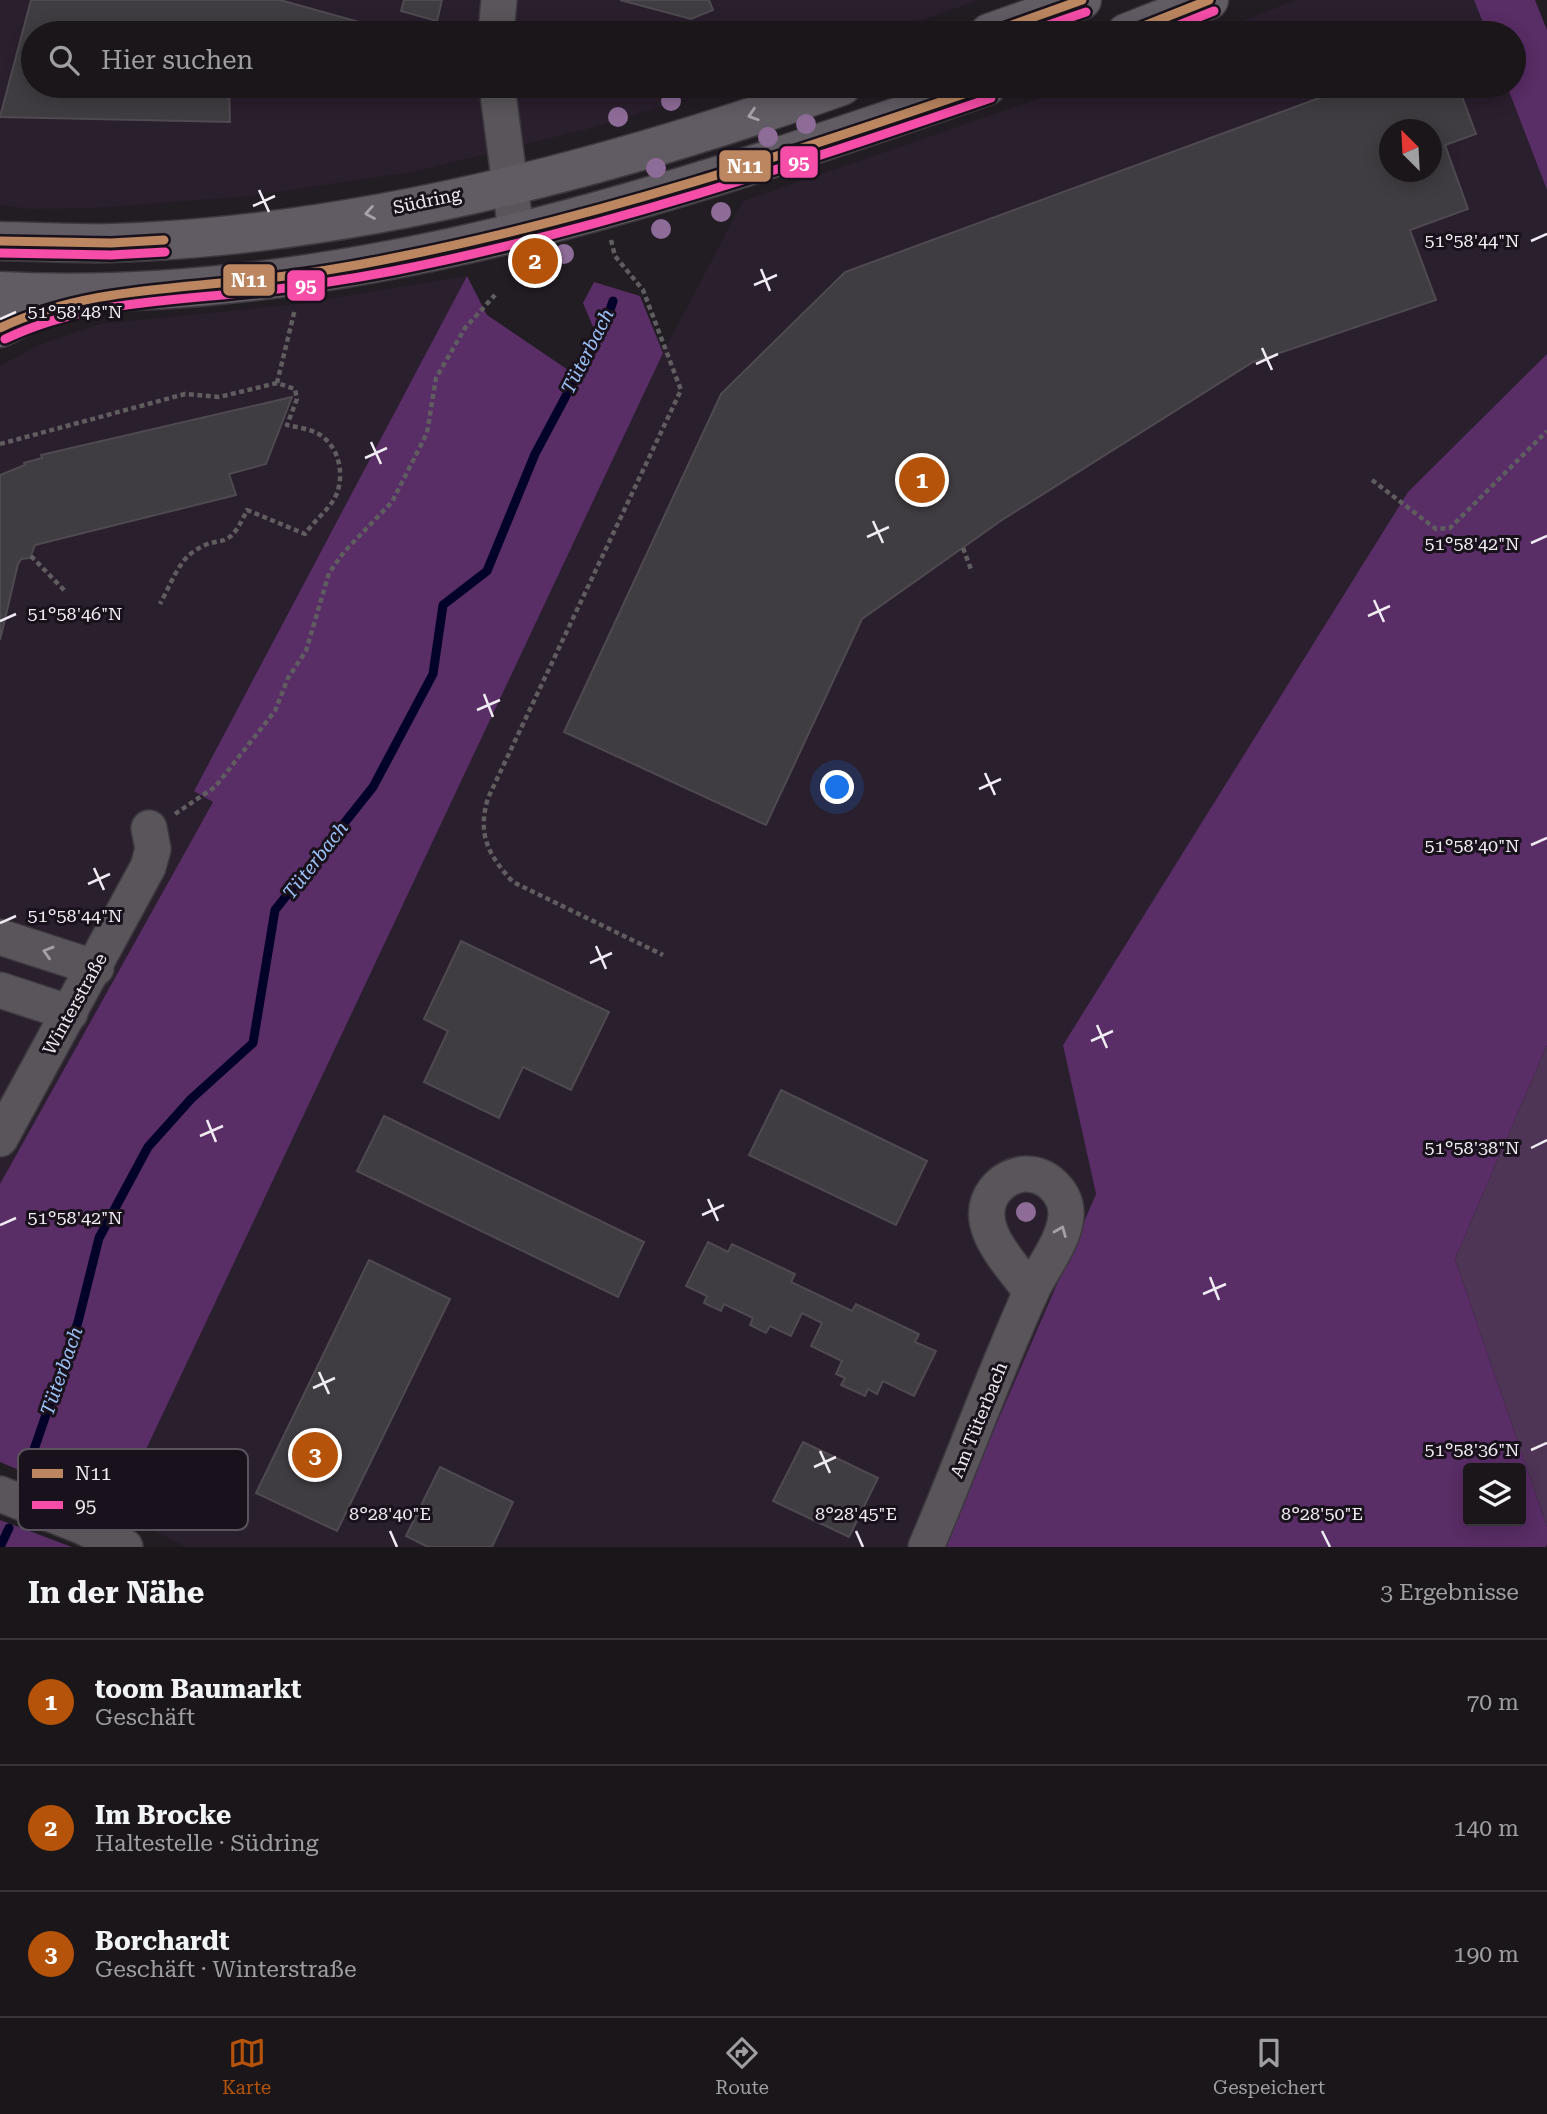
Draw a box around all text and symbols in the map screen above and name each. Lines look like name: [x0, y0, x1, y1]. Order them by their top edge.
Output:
search box: [21, 21, 1526, 98]
icon: search: [45, 41, 83, 79]
text: Hier suchen: [101, 45, 253, 75]
one-way arrow: [748, 106, 760, 121]
north arrow: [1379, 119, 1442, 182]
line badge: 95: [779, 145, 819, 179]
line badge: N11: [718, 149, 772, 183]
text: 95: [788, 151, 810, 174]
text: N11: [727, 155, 763, 178]
street label: Südring: [391, 183, 464, 218]
one-way arrow: [365, 204, 377, 219]
text: 51°58'44"N: [1425, 230, 1519, 251]
pin: 2: [512, 235, 558, 287]
line badge: N11: [222, 263, 276, 297]
text: N11: [231, 269, 267, 292]
line badge: 95: [286, 269, 326, 302]
text: 95: [295, 274, 317, 297]
text: 51°58'48"N: [28, 301, 122, 322]
water label: Tüterbach: [556, 305, 619, 398]
pin: 1: [899, 454, 945, 506]
text: 51°58'42"N: [1425, 533, 1519, 554]
text: 51°58'46"N: [28, 603, 122, 624]
your location: [820, 770, 854, 804]
water label: Tüterbach: [278, 817, 353, 904]
text: 51°58'40"N: [1425, 835, 1519, 856]
text: 51°58'44"N: [28, 905, 122, 926]
one-way arrow: [42, 945, 54, 960]
street label: Winterstraße: [38, 949, 111, 1058]
text: 51°58'38"N: [1425, 1137, 1519, 1158]
text: 51°58'42"N: [28, 1207, 122, 1228]
one-way arrow: [1052, 1226, 1066, 1238]
water label: Tüterbach: [36, 1324, 87, 1419]
street label: Am Tüterbach: [946, 1358, 1011, 1481]
pin: 3: [292, 1429, 338, 1481]
text: 51°58'36"N: [1425, 1439, 1519, 1460]
legend: [18, 1449, 248, 1530]
text: N11: [75, 1462, 111, 1485]
map controls: [1463, 1463, 1526, 1526]
button: layers: [1463, 1463, 1526, 1526]
text: 95: [75, 1494, 96, 1517]
text: 8°28'40"E: [349, 1503, 431, 1524]
text: 8°28'45"E: [815, 1503, 897, 1524]
text: 8°28'50"E: [1281, 1503, 1363, 1524]
text: In der Nähe: [28, 1575, 204, 1610]
text: 3 Ergebnisse: [1380, 1579, 1519, 1606]
text: toom Baumarkt: [95, 1674, 302, 1704]
text: 1: [45, 1689, 57, 1716]
text: 70 m: [1466, 1689, 1519, 1716]
text: Geschäft: [95, 1704, 195, 1731]
text: Im Brocke: [95, 1800, 231, 1830]
text: 2: [45, 1815, 57, 1842]
text: 140 m: [1454, 1815, 1519, 1842]
text: Haltestelle · Südring: [95, 1830, 319, 1857]
text: Borchardt: [95, 1926, 230, 1956]
text: 3: [45, 1941, 57, 1968]
text: 190 m: [1454, 1941, 1519, 1968]
text: Geschäft · Winterstraße: [95, 1956, 357, 1983]
tab: Karte: [222, 2034, 271, 2099]
tab: Route: [715, 2034, 769, 2099]
tab: Gespeichert: [1213, 2034, 1325, 2099]

